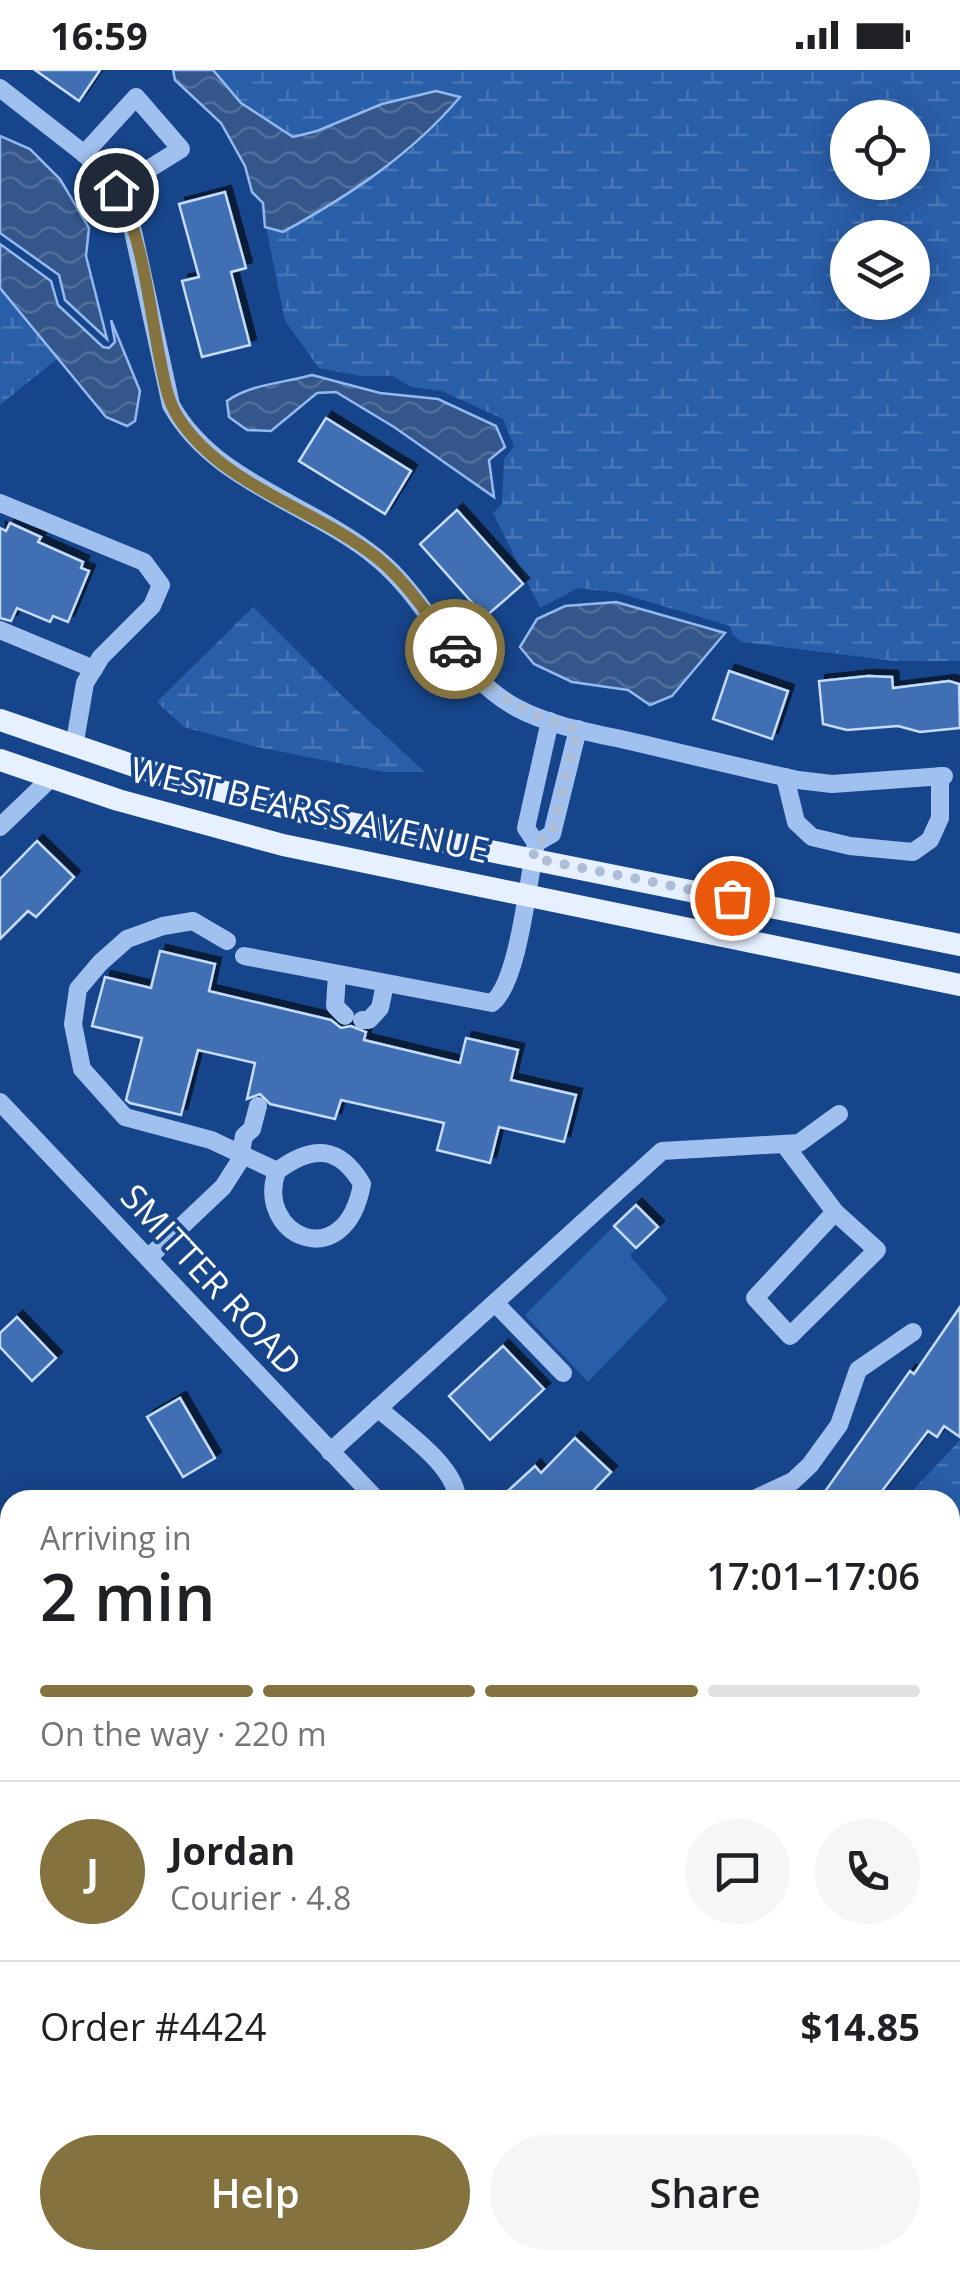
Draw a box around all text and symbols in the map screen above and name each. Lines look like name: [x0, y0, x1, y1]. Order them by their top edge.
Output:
text: 16:59: [50, 9, 148, 61]
map controls: [830, 100, 930, 320]
button: locate: [830, 100, 930, 200]
pin: [74, 148, 159, 233]
icon: home: [89, 163, 144, 218]
button: layers: [830, 220, 930, 320]
courier: [405, 599, 505, 699]
icon: car: [428, 622, 483, 677]
street label: WEST BEARSS AVENUE: [126, 745, 494, 873]
pin: [690, 856, 775, 941]
icon: bag: [705, 871, 760, 926]
street label: SMITTER ROAD: [111, 1173, 313, 1385]
text: Arriving in: [40, 1516, 192, 1559]
text: 17:01–17:06: [706, 1549, 920, 1601]
text: 2 min: [40, 1552, 215, 1640]
text: On the way · 220 m: [40, 1712, 327, 1755]
button: chat: [685, 1819, 790, 1924]
button: phone: [815, 1819, 920, 1924]
text: Jordan: [170, 1824, 295, 1876]
text: J: [86, 1845, 99, 1897]
text: Courier · 4.8: [170, 1876, 351, 1919]
text: Order #4424: [40, 2000, 267, 2052]
text: $14.85: [801, 2000, 920, 2052]
button: Help: [40, 2135, 470, 2250]
button: Share: [490, 2135, 920, 2250]

